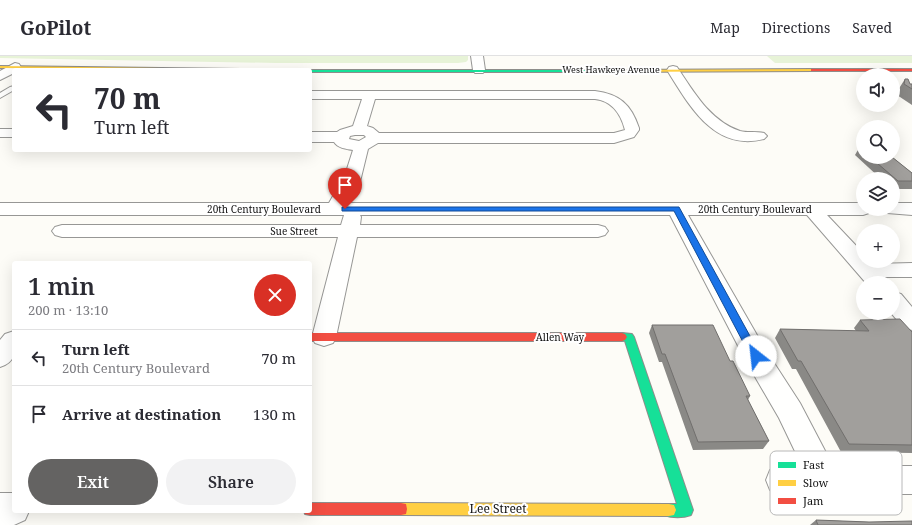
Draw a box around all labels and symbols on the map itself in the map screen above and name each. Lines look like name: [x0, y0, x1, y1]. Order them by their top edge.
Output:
street label: West Hawkeye Avenue: [562, 63, 660, 76]
pin: [328, 168, 362, 209]
street label: 20th Century Boulevard: [207, 202, 321, 216]
street label: 20th Century Boulevard: [698, 202, 812, 216]
street label: Sue Street: [270, 224, 318, 238]
street label: Allen Way: [536, 330, 585, 344]
position arrow: [735, 335, 777, 377]
legend: [770, 451, 902, 515]
text: Fast: [803, 457, 824, 472]
text: Slow: [803, 475, 829, 490]
text: Jam: [802, 493, 824, 508]
street label: Lee Street: [470, 500, 526, 517]

